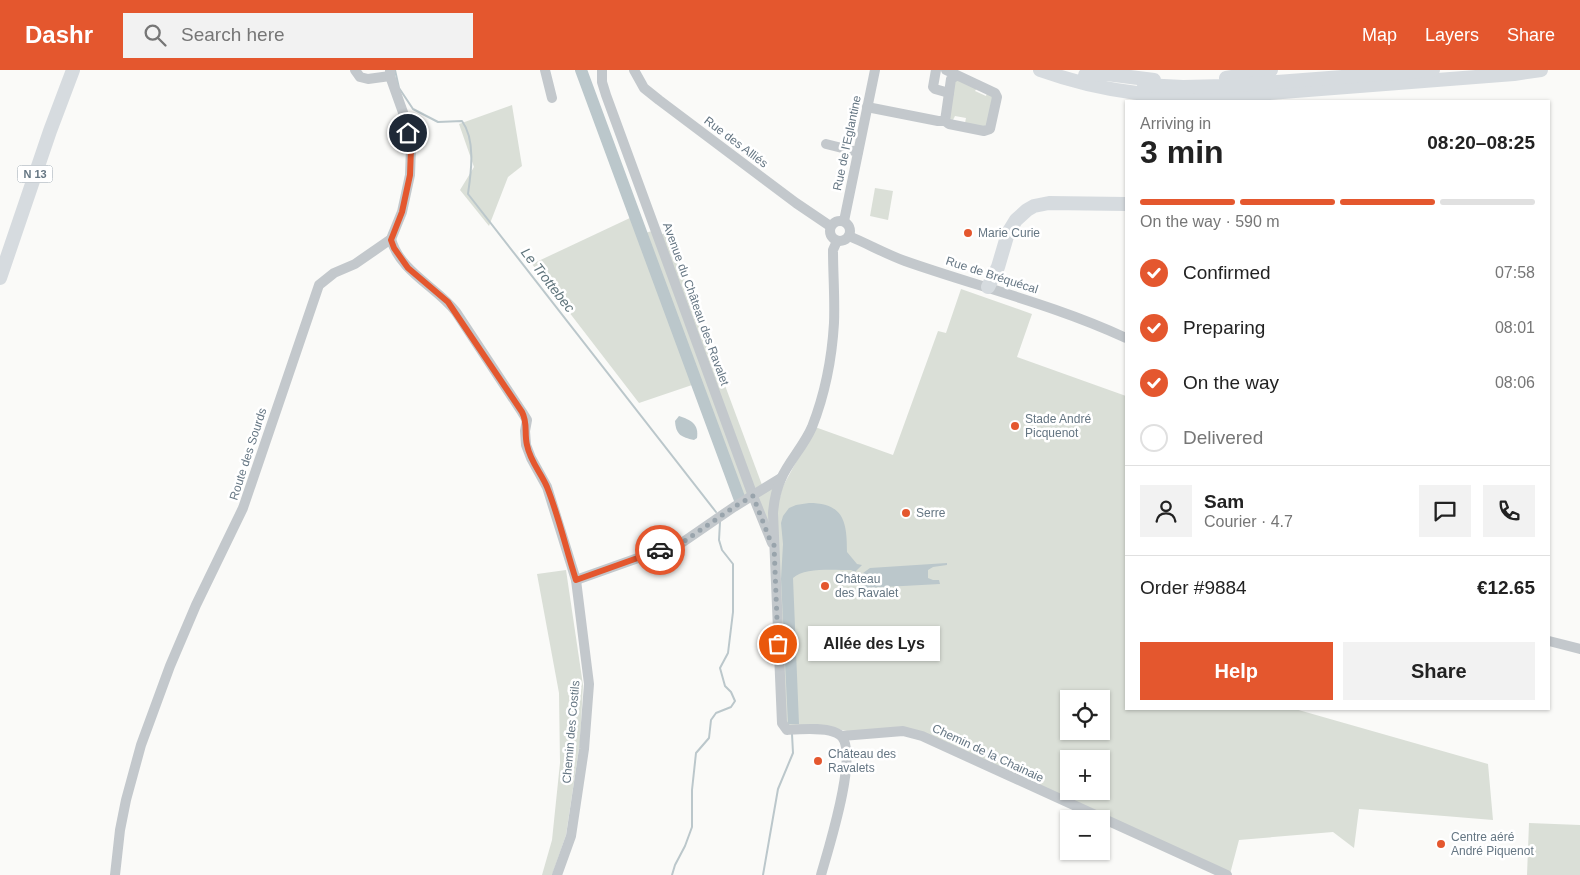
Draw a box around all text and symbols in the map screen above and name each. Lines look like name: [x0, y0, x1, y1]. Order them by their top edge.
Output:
search box: [123, 13, 473, 58]
text: Dashr: [25, 21, 93, 48]
icon: search: [141, 21, 169, 49]
text: Search here: [181, 24, 285, 45]
text: Map: [1362, 25, 1397, 45]
text: Layers: [1425, 25, 1479, 45]
text: Share: [1507, 25, 1555, 45]
street label: Rue de l'Eglantine: [830, 94, 864, 192]
pin: [387, 112, 429, 154]
street label: Rue des Alliés: [701, 114, 771, 170]
text: Arriving in: [1140, 115, 1211, 132]
icon: home: [394, 119, 422, 147]
text: 08:20–08:25: [1427, 132, 1535, 153]
text: 3 min: [1140, 134, 1224, 170]
road number: N 13: [18, 166, 52, 182]
text: On the way · 590 m: [1140, 213, 1280, 230]
street label: Avenue du Château des Ravalet: [660, 221, 732, 388]
place label: Marie Curie: [978, 226, 1040, 240]
marker: Marie Curie: [962, 227, 974, 239]
water label: Le Trottebec: [518, 245, 578, 315]
street label: Rue de Bréquécal: [944, 253, 1040, 297]
icon: check: [1140, 259, 1168, 287]
text: Confirmed: [1183, 262, 1271, 283]
text: 07:58: [1495, 264, 1535, 281]
icon: check: [1140, 314, 1168, 342]
text: Preparing: [1183, 317, 1265, 338]
text: 08:01: [1495, 319, 1535, 336]
icon: check: [1140, 369, 1168, 397]
text: On the way: [1183, 372, 1279, 393]
text: 08:06: [1495, 374, 1535, 391]
street label: Route des Sourds: [227, 406, 269, 502]
place label: Stade André Picquenot: [1025, 412, 1091, 440]
marker: Stade André Picquenot: [1009, 420, 1021, 432]
text: Delivered: [1183, 427, 1263, 448]
button: person: [1140, 485, 1192, 537]
button: chat: [1419, 485, 1471, 537]
button: phone: [1483, 485, 1535, 537]
text: Sam: [1204, 491, 1244, 512]
place label: Serre: [916, 506, 946, 520]
marker: Serre: [900, 507, 912, 519]
text: Courier · 4.7: [1204, 513, 1293, 530]
courier: [635, 525, 685, 575]
icon: car: [646, 536, 674, 564]
place label: Château des Ravalet: [835, 572, 899, 600]
text: Order #9884: [1140, 577, 1247, 598]
text: €12.65: [1477, 577, 1535, 598]
marker: Château des Ravalet: [819, 580, 831, 592]
pin: [757, 623, 799, 665]
callout: Allée des Lys: [808, 626, 940, 662]
icon: bag: [764, 630, 792, 658]
text: Allée des Lys: [823, 635, 925, 652]
button: Help: [1140, 642, 1333, 700]
button: Share: [1343, 642, 1535, 700]
street label: Chemin des Costils: [560, 680, 582, 784]
map controls: [1060, 690, 1110, 860]
button: locate: [1060, 690, 1110, 740]
street label: Chemin de la Chainaie: [930, 721, 1046, 785]
place label: Château des Ravalets: [828, 747, 896, 775]
button: +: [1060, 750, 1110, 800]
marker: Château des Ravalets: [812, 755, 824, 767]
button: −: [1060, 810, 1110, 860]
place label: Centre aéré André Piquenot: [1451, 830, 1534, 858]
marker: Centre aéré André Piquenot: [1435, 838, 1447, 850]

